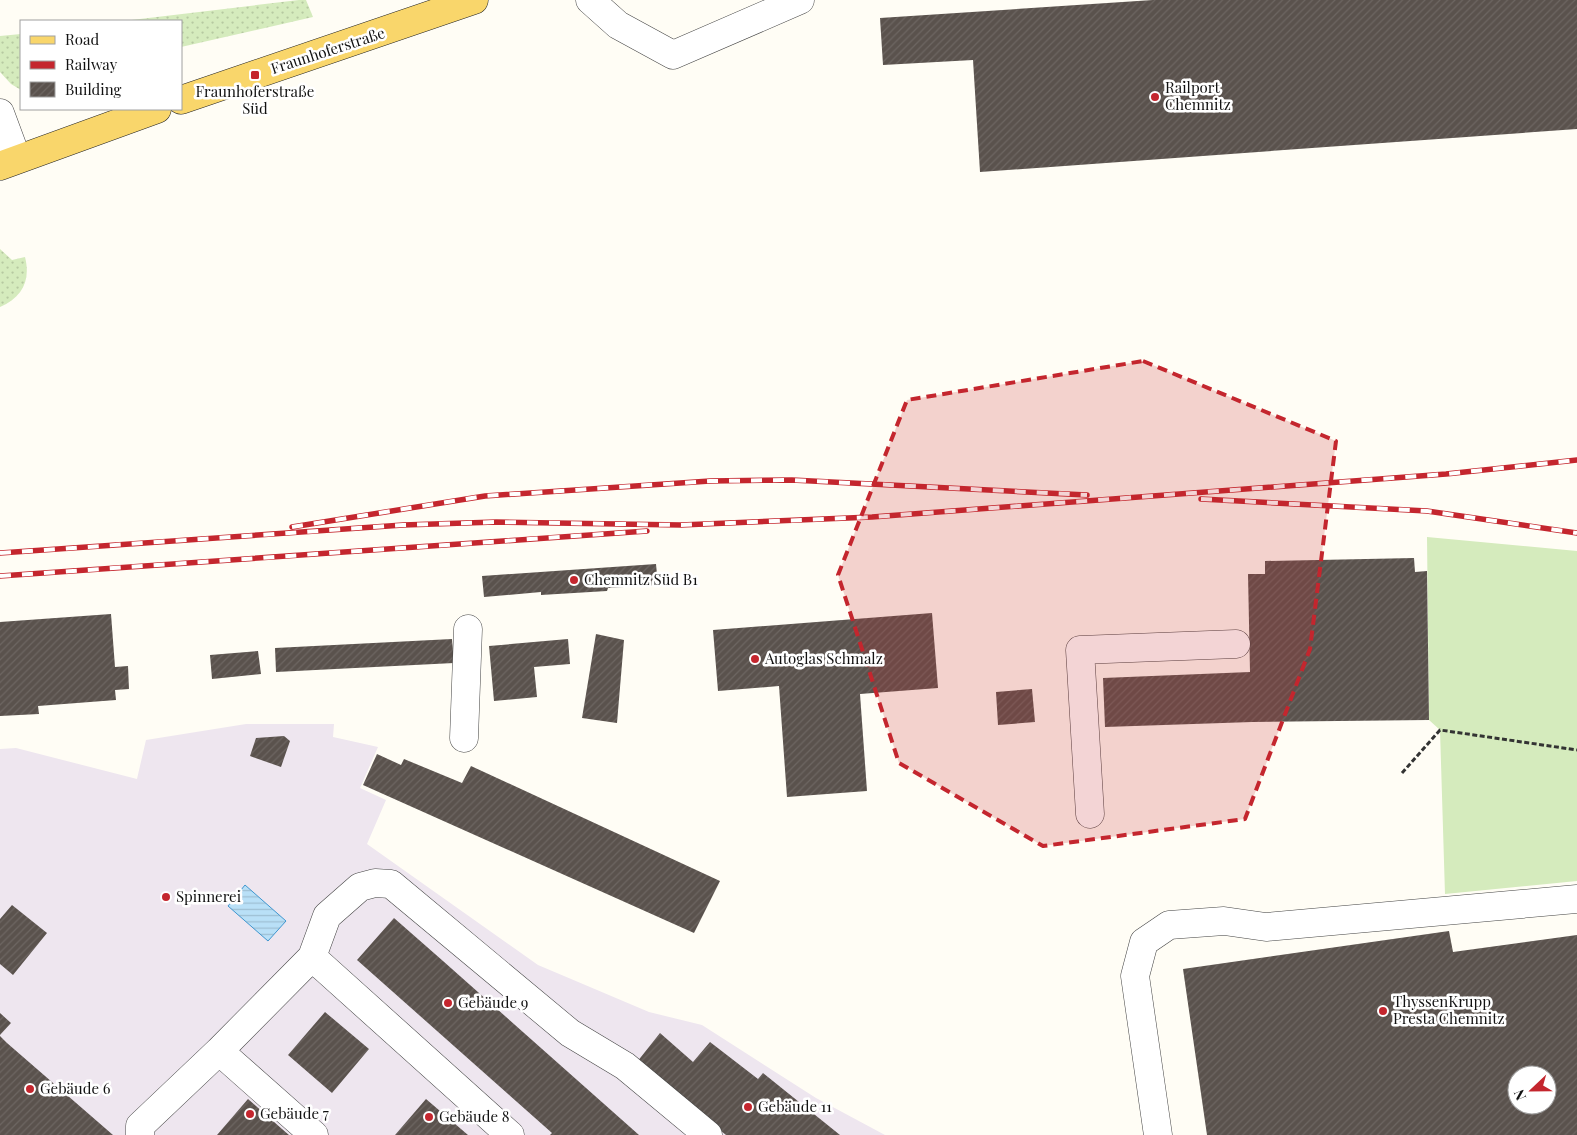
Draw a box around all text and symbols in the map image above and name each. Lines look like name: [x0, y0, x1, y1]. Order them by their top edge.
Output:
legend: [20, 20, 182, 110]
street label: Fraunhoferstraße: [268, 22, 387, 78]
text: Road: [65, 29, 99, 49]
text: Railway: [65, 54, 118, 74]
marker: Fraunhoferstraße Süd: [249, 69, 261, 81]
place label: Railport Chemnitz: [1165, 77, 1231, 114]
text: Building: [65, 79, 122, 99]
place label: Fraunhoferstraße Süd: [196, 81, 314, 118]
marker: Railport Chemnitz: [1149, 91, 1161, 103]
place label: Chemnitz Süd B1: [584, 569, 698, 589]
marker: Chemnitz Süd B1: [568, 574, 580, 586]
place label: Autoglas Schmalz: [764, 648, 883, 668]
marker: Autoglas Schmalz: [749, 653, 761, 665]
place label: Spinnerei: [176, 886, 242, 906]
marker: Spinnerei: [160, 891, 172, 903]
place label: ThyssenKrupp Presta Chemnitz: [1393, 991, 1505, 1028]
place label: Gebäude 9: [458, 992, 528, 1012]
marker: Gebäude 9: [442, 997, 454, 1009]
marker: ThyssenKrupp Presta Chemnitz: [1377, 1005, 1389, 1017]
north arrow: [1507, 1065, 1557, 1115]
place label: Gebäude 6: [40, 1078, 111, 1098]
marker: Gebäude 6: [24, 1083, 36, 1095]
text: N: [1509, 1087, 1530, 1103]
place label: Gebäude 11: [758, 1096, 832, 1116]
marker: Gebäude 11: [742, 1101, 754, 1113]
place label: Gebäude 7: [260, 1103, 329, 1123]
place label: Gebäude 8: [439, 1106, 510, 1126]
marker: Gebäude 7: [244, 1108, 256, 1120]
marker: Gebäude 8: [423, 1111, 435, 1123]

